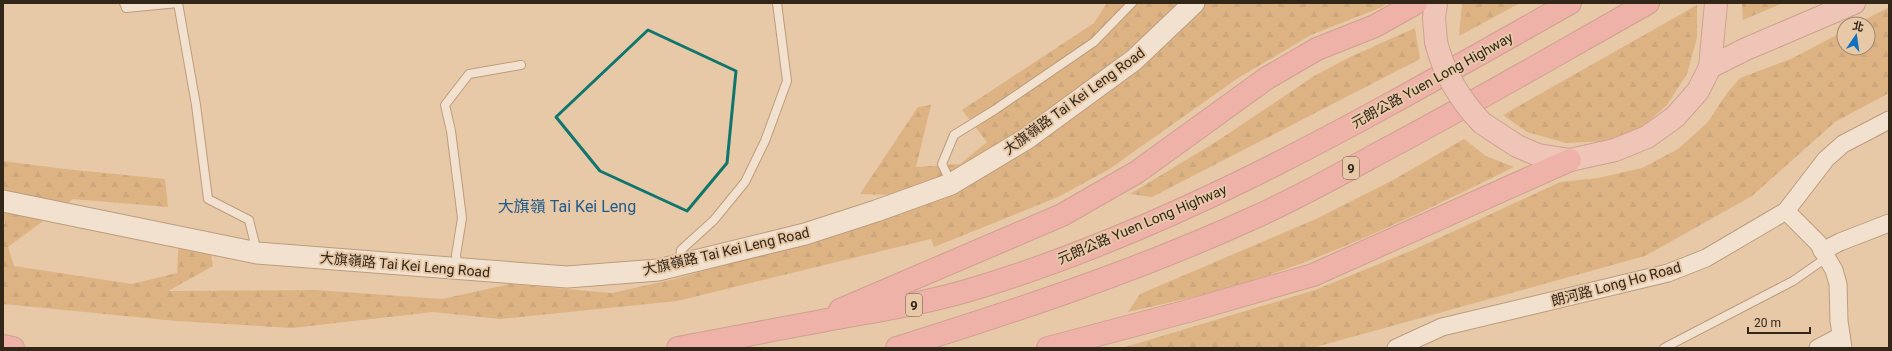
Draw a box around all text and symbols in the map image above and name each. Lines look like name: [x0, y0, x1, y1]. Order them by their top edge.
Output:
north arrow: [1836, 16, 1876, 56]
text: 北: [1851, 19, 1865, 34]
street label: 元朗公路 Yuen Long Highway: [1348, 29, 1516, 131]
street label: 大旗嶺路 Tai Kei Leng Road: [1000, 44, 1148, 158]
road number: 9: [1343, 157, 1359, 179]
street label: 元朗公路 Yuen Long Highway: [1055, 181, 1229, 267]
district label: 大旗嶺 Tai Kei Leng: [498, 197, 636, 216]
street label: 大旗嶺路 Tai Kei Leng Road: [641, 224, 811, 278]
street label: 大旗嶺路 Tai Kei Leng Road: [319, 250, 491, 280]
street label: 朗河路 Long Ho Road: [1549, 259, 1683, 309]
road number: 9: [906, 294, 922, 316]
scale bar: [1748, 309, 1810, 335]
text: 20 m: [1754, 316, 1781, 330]

